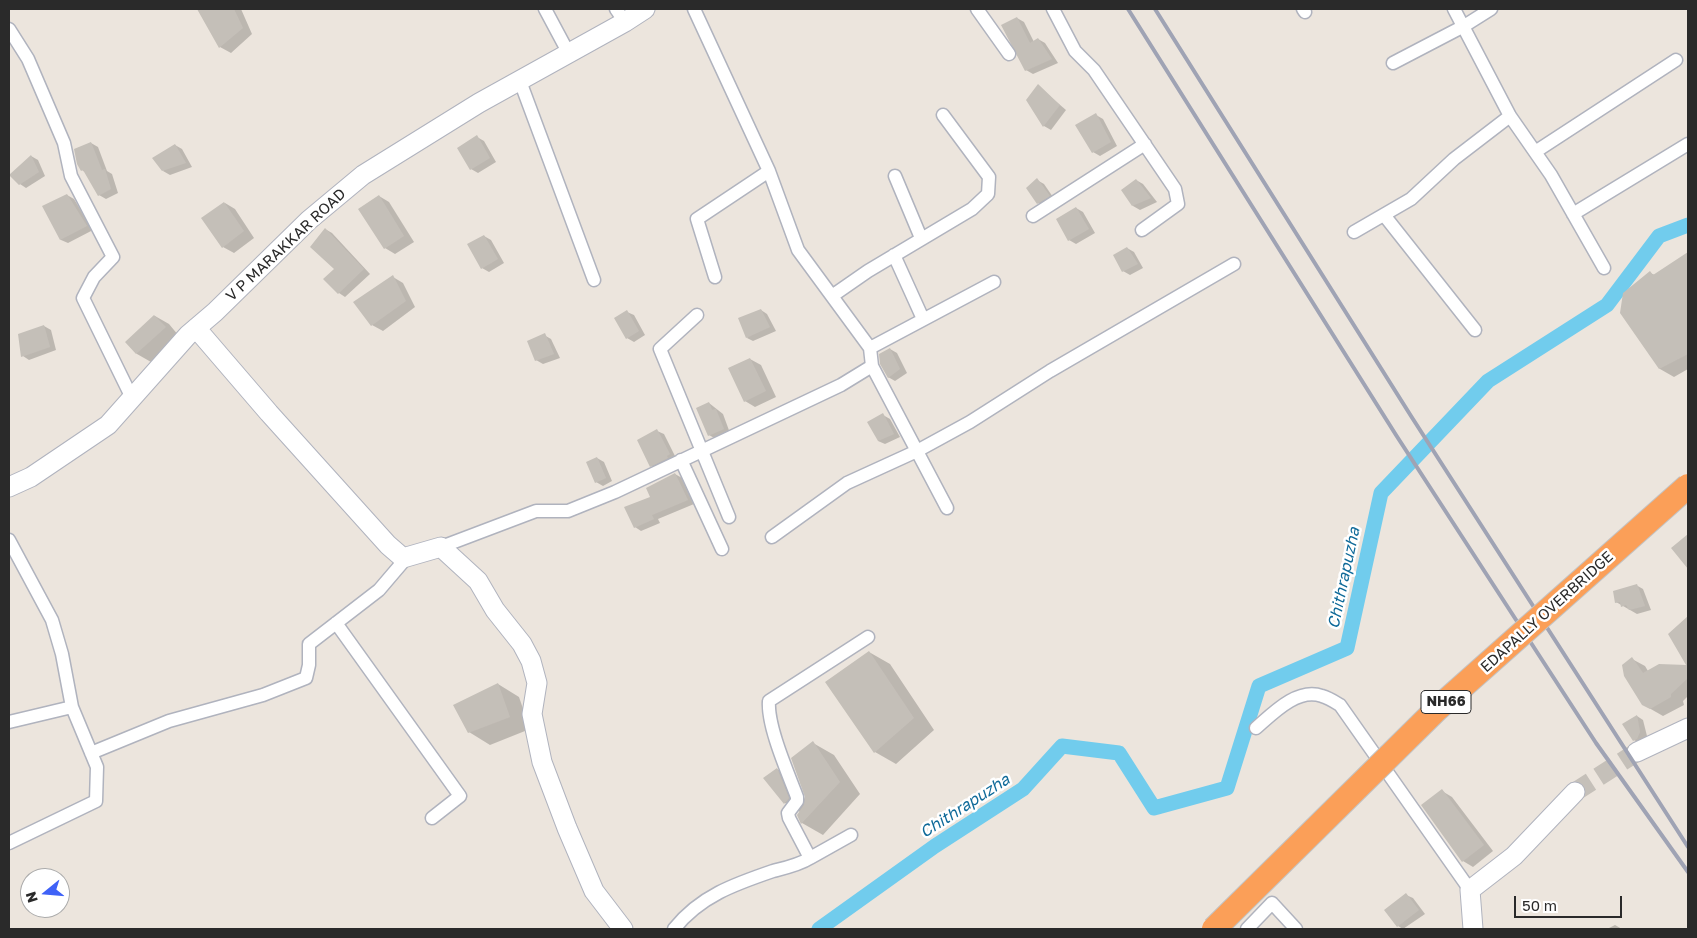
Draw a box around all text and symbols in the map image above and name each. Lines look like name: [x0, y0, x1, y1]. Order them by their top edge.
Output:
street label: V P MARAKKAR ROAD: [222, 185, 350, 305]
water label: Chithrapuzha: [1324, 526, 1364, 630]
street label: EDAPALLY OVERBRIDGE: [1477, 548, 1617, 676]
road number: NH66: [1421, 690, 1471, 714]
water label: Chithrapuzha: [917, 770, 1013, 842]
north arrow: [20, 868, 70, 918]
scale bar: [1517, 886, 1624, 918]
text: N: [21, 890, 41, 905]
text: 50 m: [1522, 896, 1557, 914]

